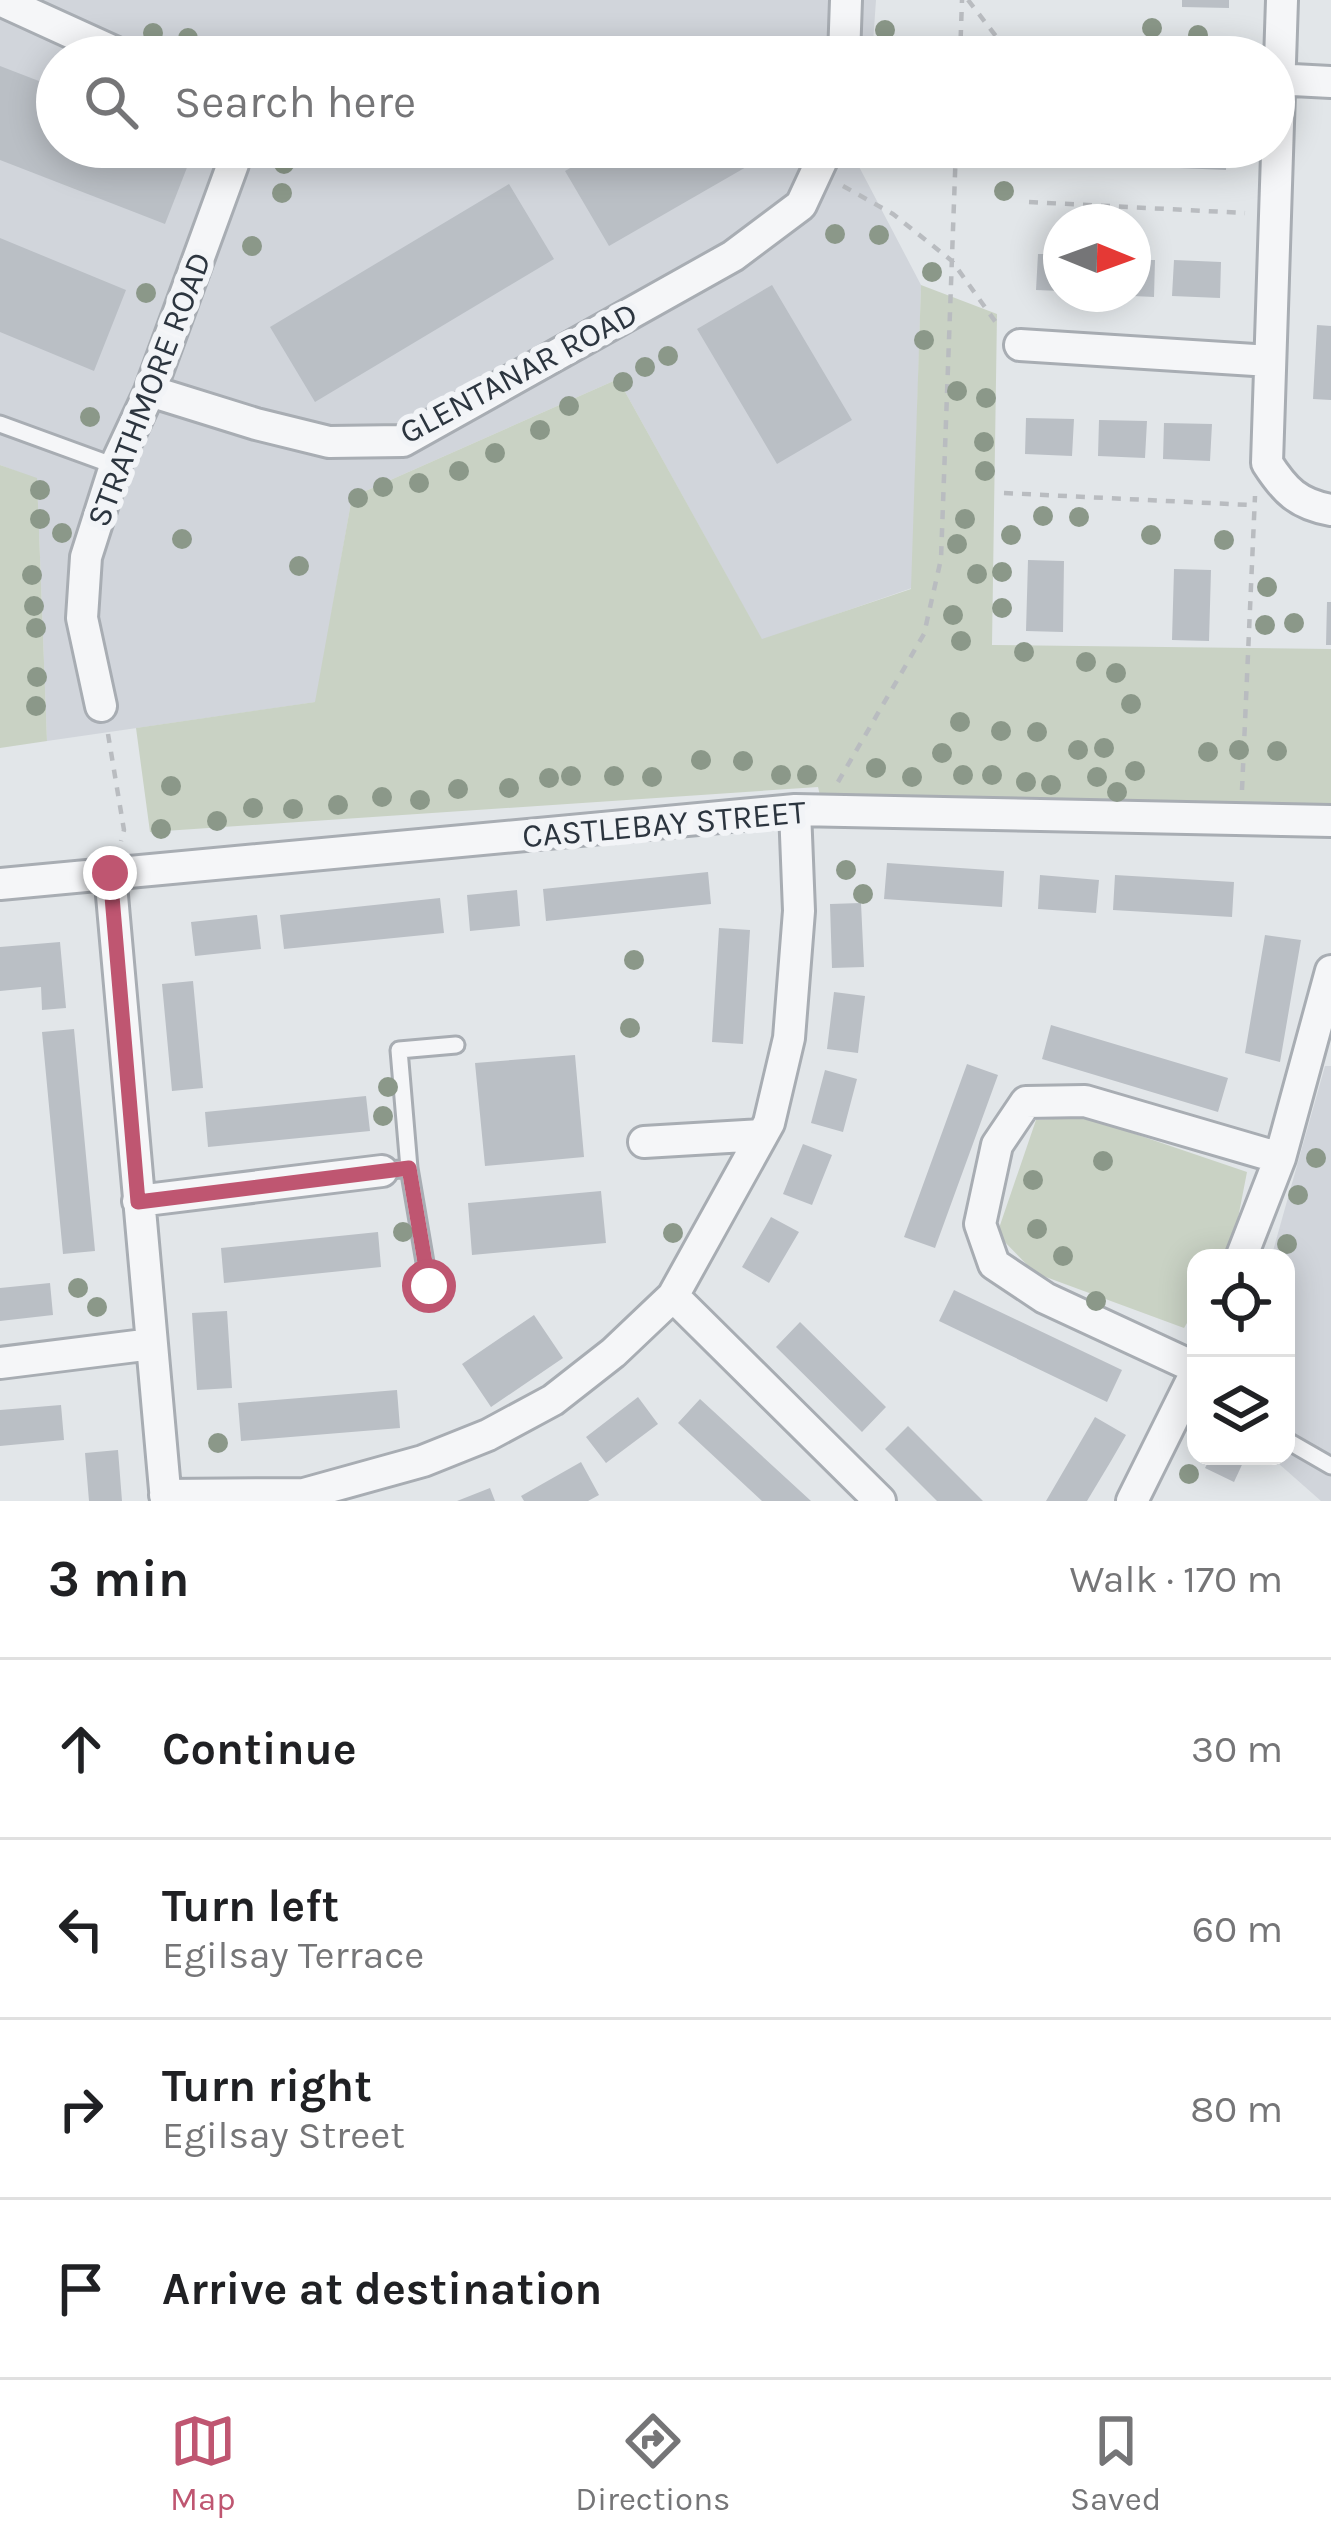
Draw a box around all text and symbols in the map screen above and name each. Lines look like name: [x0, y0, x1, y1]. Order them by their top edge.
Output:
search box: [36, 36, 1295, 168]
icon: search: [78, 69, 144, 135]
text: Search here: [174, 76, 416, 128]
north arrow: [1043, 204, 1151, 312]
street label: STRATHMORE ROAD: [79, 247, 219, 532]
street label: GLENTANAR ROAD: [393, 294, 644, 452]
street label: CASTLEBAY STREET: [521, 793, 808, 855]
route end: [83, 846, 137, 900]
map controls: [1187, 1249, 1295, 1465]
button: locate: [1187, 1249, 1295, 1357]
route start: [402, 1259, 456, 1313]
button: layers: [1187, 1357, 1295, 1465]
text: 3 min: [48, 1549, 190, 1609]
text: Walk · 170 m: [1069, 1556, 1283, 1602]
icon: ahead: [48, 1716, 114, 1782]
text: Continue: [162, 1723, 357, 1775]
text: 30 m: [1191, 1726, 1283, 1772]
text: Turn left: [162, 1880, 339, 1932]
icon: left: [48, 1896, 114, 1962]
text: 60 m: [1192, 1906, 1283, 1952]
text: Egilsay Terrace: [162, 1932, 424, 1978]
text: Turn right: [162, 2060, 372, 2112]
icon: right: [48, 2076, 114, 2142]
text: 80 m: [1190, 2086, 1283, 2132]
text: Egilsay Street: [162, 2112, 405, 2158]
icon: arrive: [48, 2256, 114, 2322]
text: Arrive at destination: [162, 2263, 602, 2315]
tab: Map: [170, 2408, 236, 2518]
tab: Directions: [575, 2408, 730, 2518]
tab: Saved: [1070, 2408, 1161, 2518]

